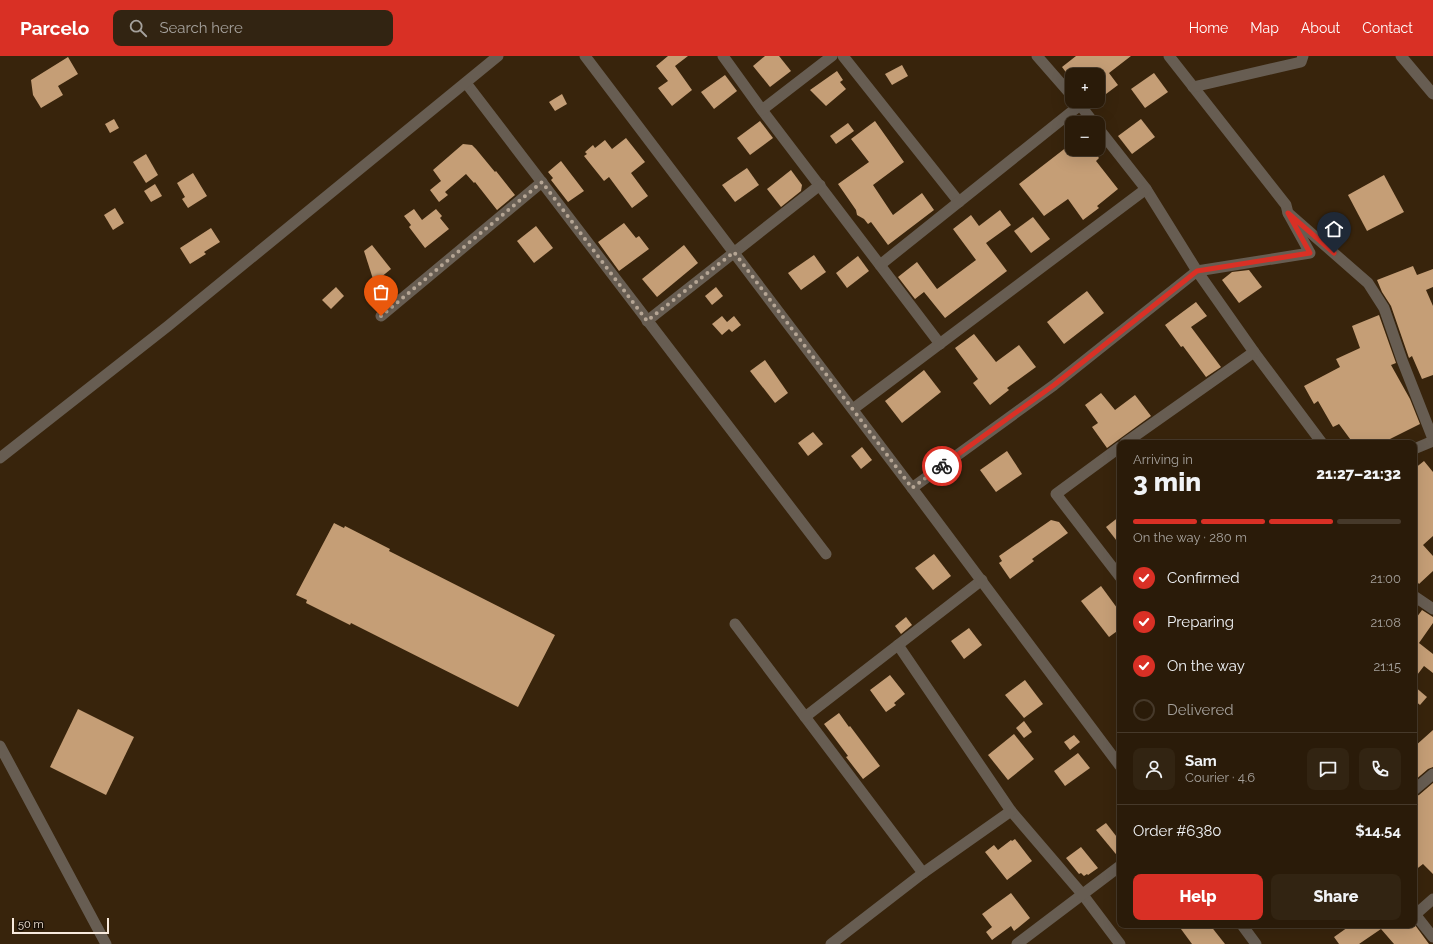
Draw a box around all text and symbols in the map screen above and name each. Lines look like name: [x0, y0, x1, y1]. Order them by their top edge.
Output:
search box: [113, 10, 393, 46]
text: Parcelo: [20, 17, 89, 39]
icon: search: [127, 17, 149, 39]
text: Search here: [159, 19, 243, 37]
text: Home: [1189, 20, 1228, 36]
text: Map: [1250, 20, 1279, 36]
text: About: [1301, 20, 1340, 36]
text: Contact: [1362, 20, 1413, 36]
map controls: [1065, 68, 1105, 156]
button: +: [1065, 68, 1105, 108]
button: −: [1065, 116, 1105, 156]
pin: [1317, 212, 1351, 253]
icon: home: [1323, 218, 1345, 240]
pin: [364, 275, 398, 316]
icon: bag: [370, 281, 392, 303]
courier: [922, 446, 962, 486]
text: Arriving in: [1133, 452, 1193, 467]
icon: bike: [931, 455, 953, 477]
text: 21:27–21:32: [1316, 465, 1401, 483]
text: 3 min: [1133, 467, 1201, 497]
text: On the way · 280 m: [1133, 530, 1247, 545]
icon: check: [1133, 567, 1155, 589]
text: Confirmed: [1167, 569, 1240, 587]
text: 21:00: [1370, 571, 1401, 586]
icon: check: [1133, 611, 1155, 633]
text: Preparing: [1167, 613, 1234, 631]
text: 21:08: [1371, 615, 1401, 630]
icon: check: [1133, 655, 1155, 677]
text: On the way: [1167, 657, 1245, 675]
text: 21:15: [1374, 659, 1401, 674]
text: Delivered: [1167, 701, 1234, 719]
button: person: [1133, 748, 1175, 790]
button: chat: [1307, 748, 1349, 790]
button: phone: [1359, 748, 1401, 790]
text: Sam: [1185, 752, 1217, 770]
text: Courier · 4.6: [1185, 770, 1255, 785]
text: Order #6380: [1133, 822, 1221, 840]
text: $14.54: [1355, 822, 1401, 840]
button: Help: [1133, 874, 1263, 920]
button: Share: [1271, 874, 1401, 920]
scale bar: [12, 916, 109, 935]
text: 50 m: [18, 918, 44, 931]

